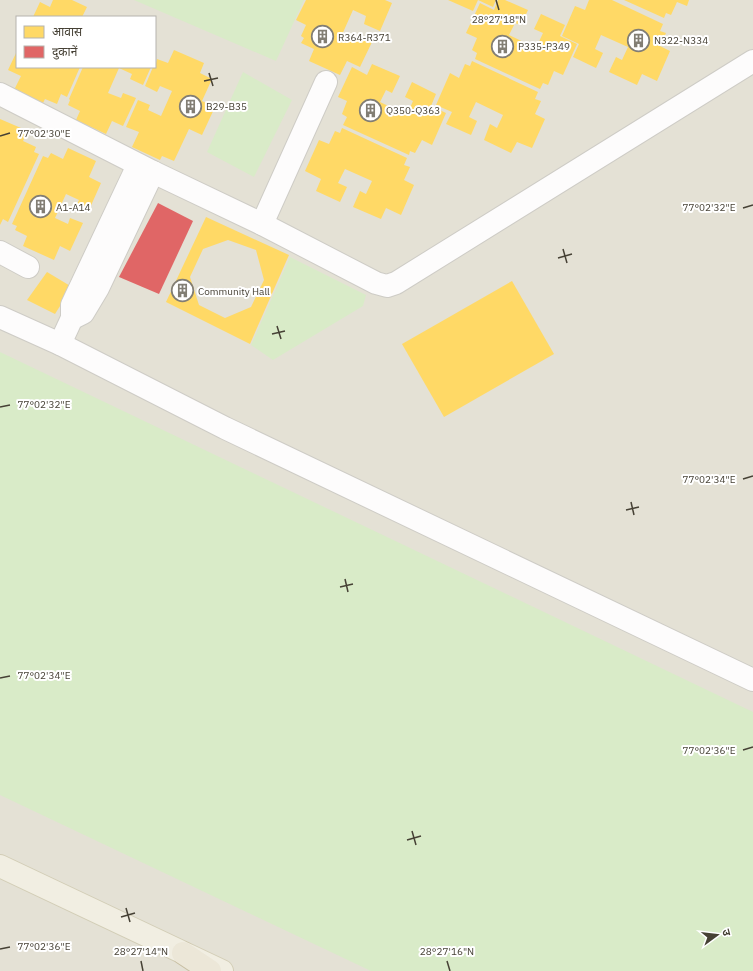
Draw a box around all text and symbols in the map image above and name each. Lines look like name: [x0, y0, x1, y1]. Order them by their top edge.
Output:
text: 28°27'18"N: [472, 13, 526, 26]
legend: [16, 16, 156, 68]
text: आवास: [52, 24, 83, 39]
building icon: R364-R371: [310, 24, 336, 50]
building icon: N322-N334: [625, 27, 651, 53]
place label: R364-R371: [338, 31, 391, 44]
building icon: P335-P349: [490, 33, 516, 59]
place label: N322-N334: [654, 34, 708, 47]
place label: P335-P349: [518, 40, 570, 53]
text: दुकानें: [52, 44, 78, 60]
building icon: B29-B35: [177, 93, 203, 119]
building icon: Q350-Q363: [357, 97, 383, 123]
place label: B29-B35: [206, 100, 247, 113]
place label: Q350-Q363: [386, 104, 440, 117]
text: 77°02'30"E: [17, 127, 71, 140]
building icon: A1-A14: [27, 194, 53, 220]
place label: A1-A14: [56, 201, 91, 214]
text: 77°02'32"E: [682, 201, 736, 214]
building icon: Community Hall: [170, 278, 196, 304]
place label: Community Hall: [198, 285, 270, 298]
text: 77°02'32"E: [17, 398, 71, 411]
text: 77°02'34"E: [682, 473, 736, 486]
text: 77°02'34"E: [17, 669, 71, 682]
text: 77°02'36"E: [682, 744, 736, 757]
north arrow: [697, 915, 737, 955]
text: उ: [719, 927, 734, 938]
text: 77°02'36"E: [17, 940, 71, 953]
text: 28°27'14"N: [114, 945, 168, 958]
text: 28°27'16"N: [420, 945, 474, 958]

